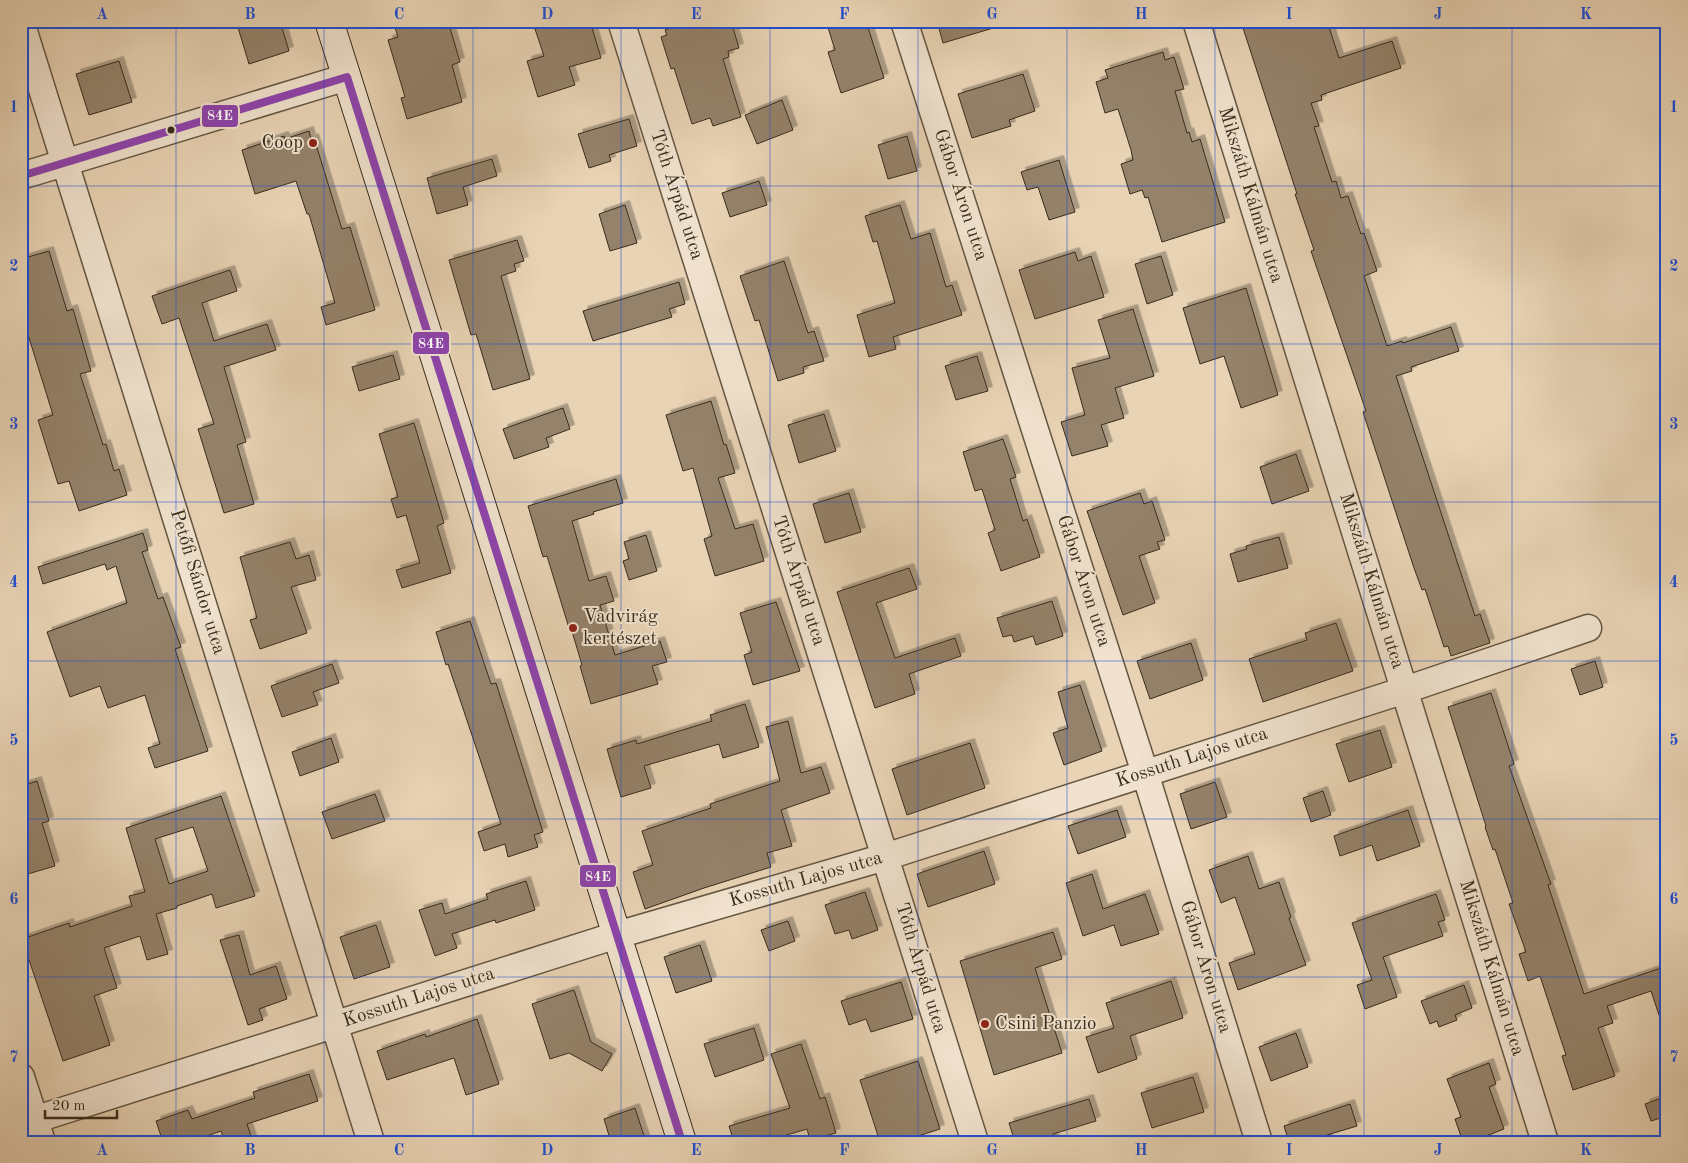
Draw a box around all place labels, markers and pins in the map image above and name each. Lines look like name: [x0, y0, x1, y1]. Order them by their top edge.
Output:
unlabelled marker: [166, 125, 176, 135]
place label: Coop: [262, 134, 303, 153]
marker: Coop: [307, 137, 319, 149]
place label: Vadvirág kertészet: [583, 608, 659, 649]
marker: Vadvirág kertészet: [567, 622, 579, 634]
place label: Csini Panzio: [995, 1015, 1096, 1034]
marker: Csini Panzio: [979, 1018, 991, 1030]

